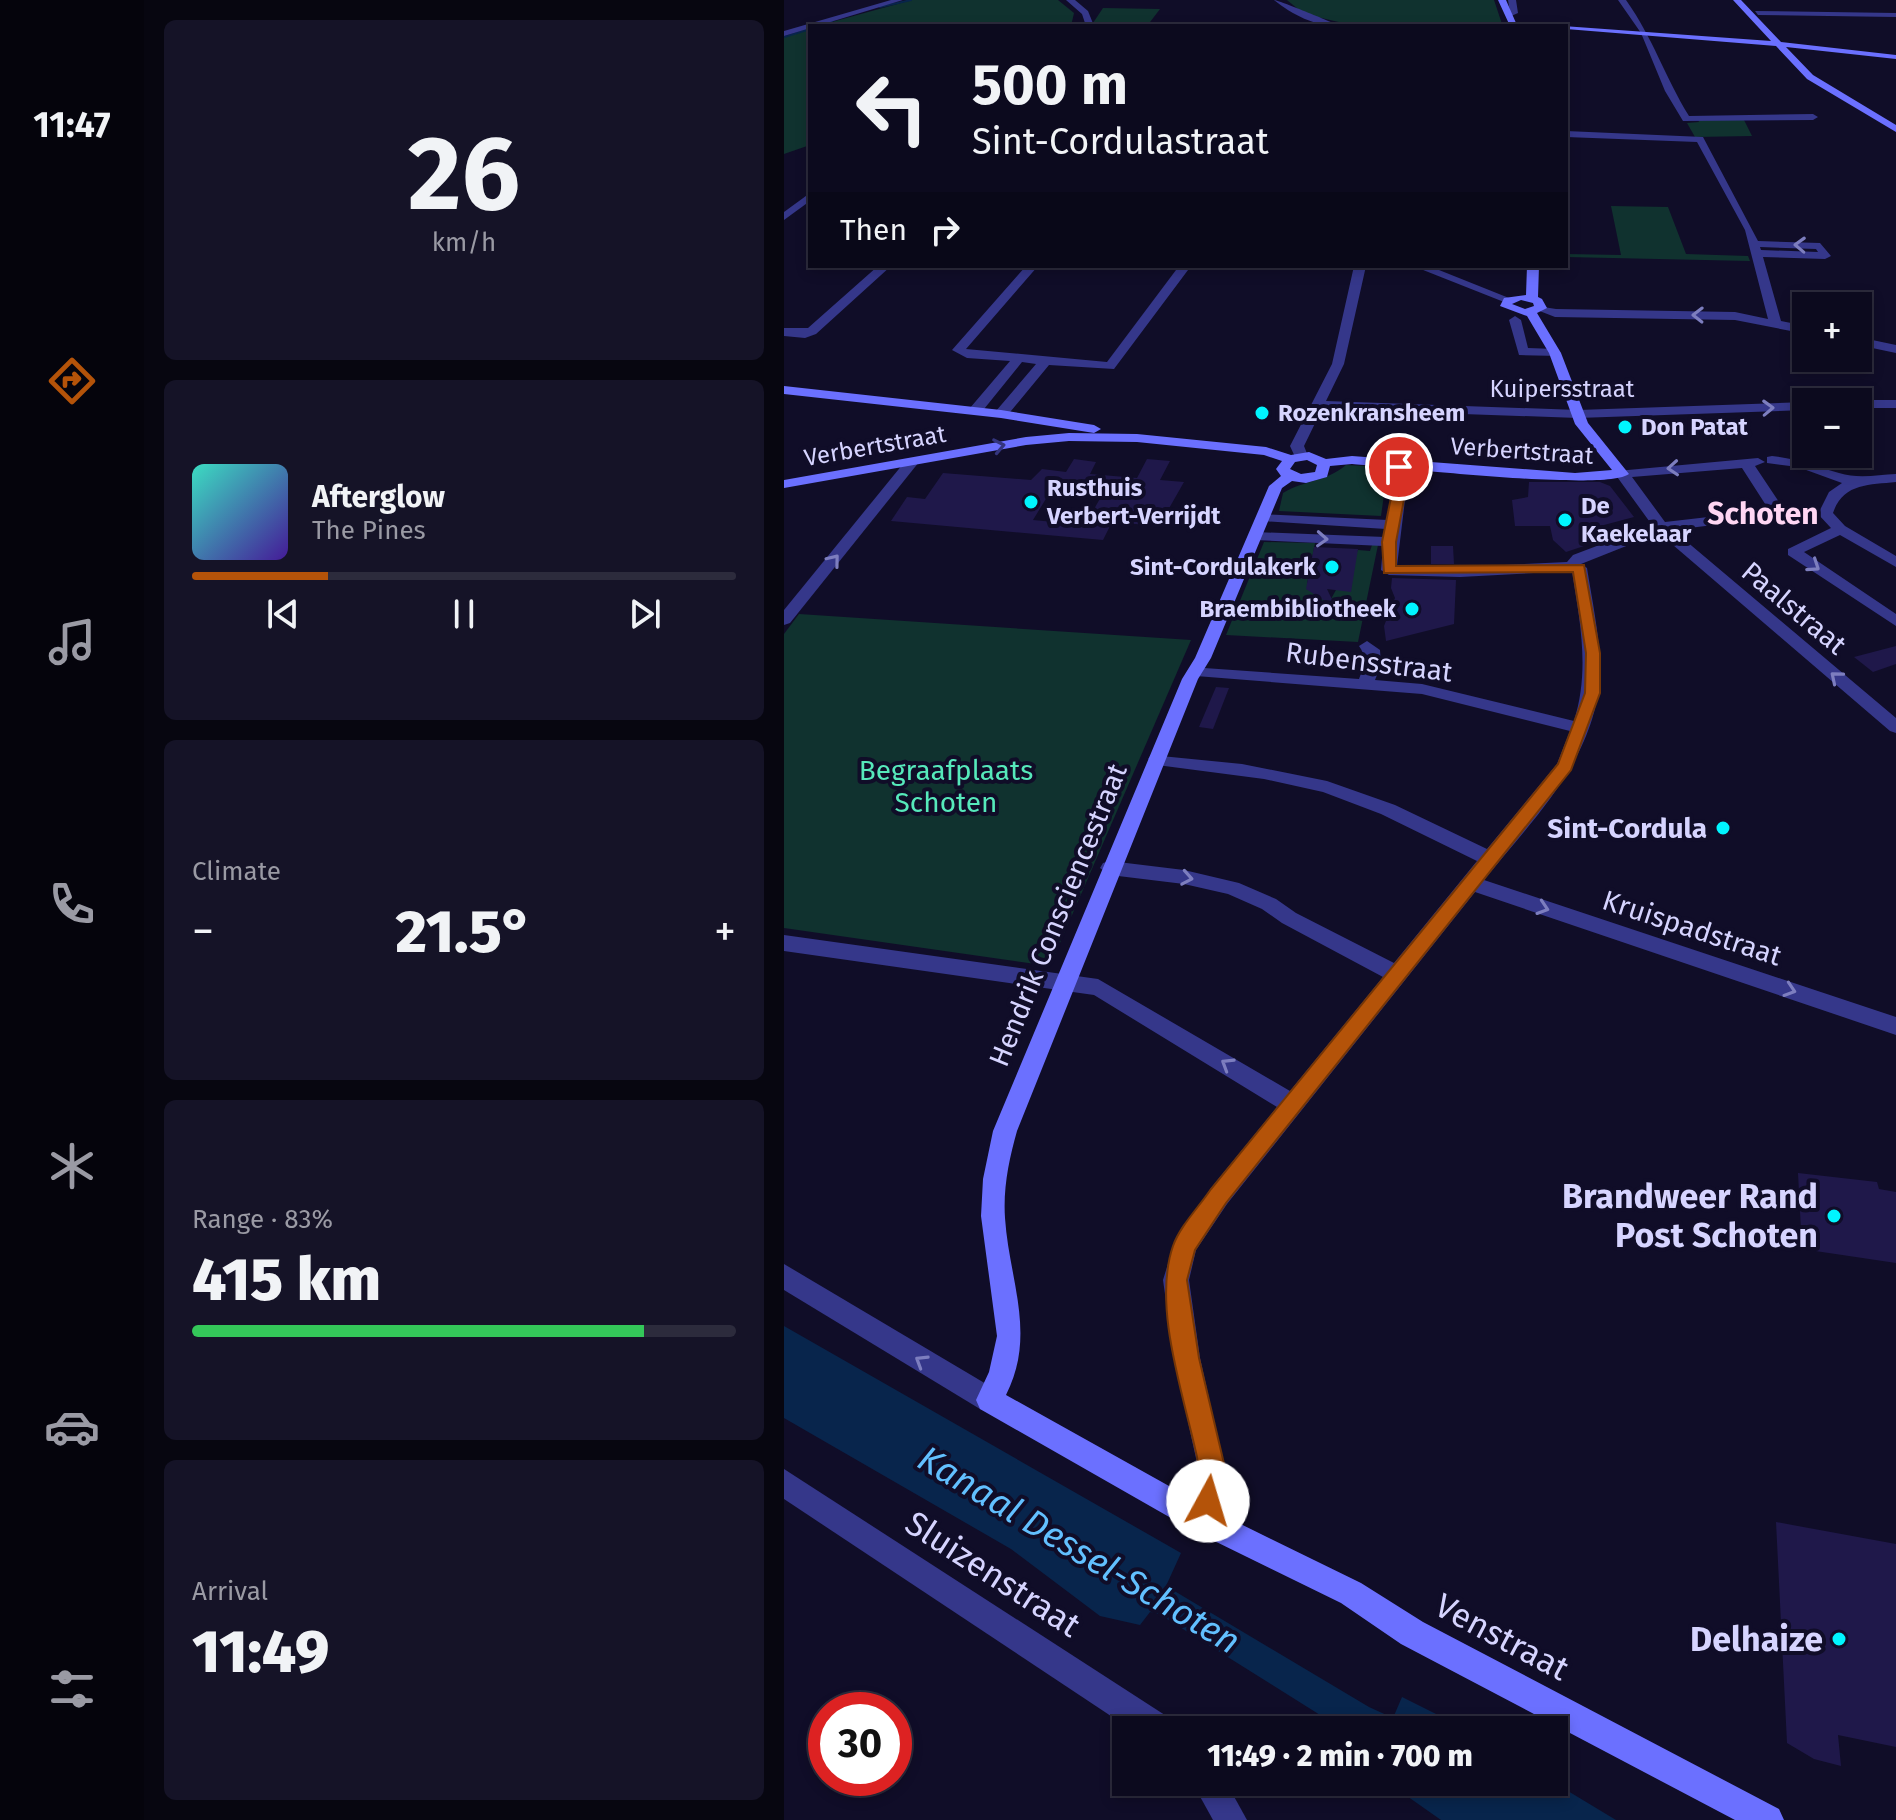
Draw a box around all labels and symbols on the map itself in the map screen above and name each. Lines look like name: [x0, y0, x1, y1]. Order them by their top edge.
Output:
one-way arrow: [1793, 236, 1806, 253]
one-way arrow: [1691, 306, 1704, 323]
street label: Kuipersstraat: [1490, 375, 1635, 403]
place label: Rozenkransheem: [1278, 399, 1465, 427]
one-way arrow: [1762, 399, 1775, 416]
marker: Rozenkransheem: [1253, 404, 1271, 422]
place label: Don Patat: [1641, 413, 1749, 441]
marker: Don Patat: [1616, 418, 1634, 436]
street label: Verbertstraat: [802, 420, 948, 472]
street label: Verbertstraat: [1450, 432, 1595, 470]
pin: [1365, 433, 1433, 501]
one-way arrow: [992, 438, 1005, 455]
one-way arrow: [1666, 460, 1679, 477]
place label: Rusthuis Verbert-Verrijdt: [1046, 474, 1221, 530]
place label: De Kaekelaar: [1581, 492, 1692, 548]
marker: Rusthuis Verbert-Verrijdt: [1022, 493, 1040, 511]
district label: Schoten: [1707, 496, 1819, 532]
marker: De Kaekelaar: [1556, 511, 1574, 529]
one-way arrow: [1316, 530, 1329, 547]
place label: Sint-Cordulakerk: [1130, 553, 1317, 581]
one-way arrow: [824, 554, 838, 569]
street label: Paalstraat: [1735, 555, 1854, 662]
one-way arrow: [1805, 556, 1819, 571]
marker: Sint-Cordulakerk: [1323, 558, 1341, 576]
place label: Braembibliotheek: [1200, 595, 1397, 623]
marker: Braembibliotheek: [1403, 600, 1421, 618]
street label: Rubensstraat: [1284, 635, 1455, 689]
one-way arrow: [1831, 672, 1845, 687]
park label: Begraafplaats Schoten: [859, 754, 1033, 819]
street label: Hendrik Consciencestraat: [982, 758, 1134, 1071]
place label: Sint-Cordula: [1547, 812, 1707, 845]
marker: Sint-Cordula: [1714, 819, 1732, 837]
one-way arrow: [1181, 868, 1194, 885]
street label: Kruispadstraat: [1598, 884, 1787, 973]
one-way arrow: [1536, 898, 1550, 914]
one-way arrow: [1782, 981, 1796, 997]
one-way arrow: [1221, 1058, 1236, 1073]
place label: Brandweer Rand Post Schoten: [1562, 1176, 1818, 1256]
marker: Brandweer Rand Post Schoten: [1825, 1207, 1843, 1225]
one-way arrow: [915, 1356, 930, 1371]
water label: Kanaal Dessel-Schoten: [910, 1436, 1248, 1664]
position arrow: [1166, 1459, 1250, 1543]
street label: Sluizenstraat: [898, 1502, 1089, 1646]
street label: Venstraat: [1428, 1585, 1577, 1690]
place label: Delhaize: [1690, 1619, 1823, 1660]
marker: Delhaize: [1830, 1630, 1848, 1648]
speed limit sign: 30: [808, 1692, 912, 1796]

